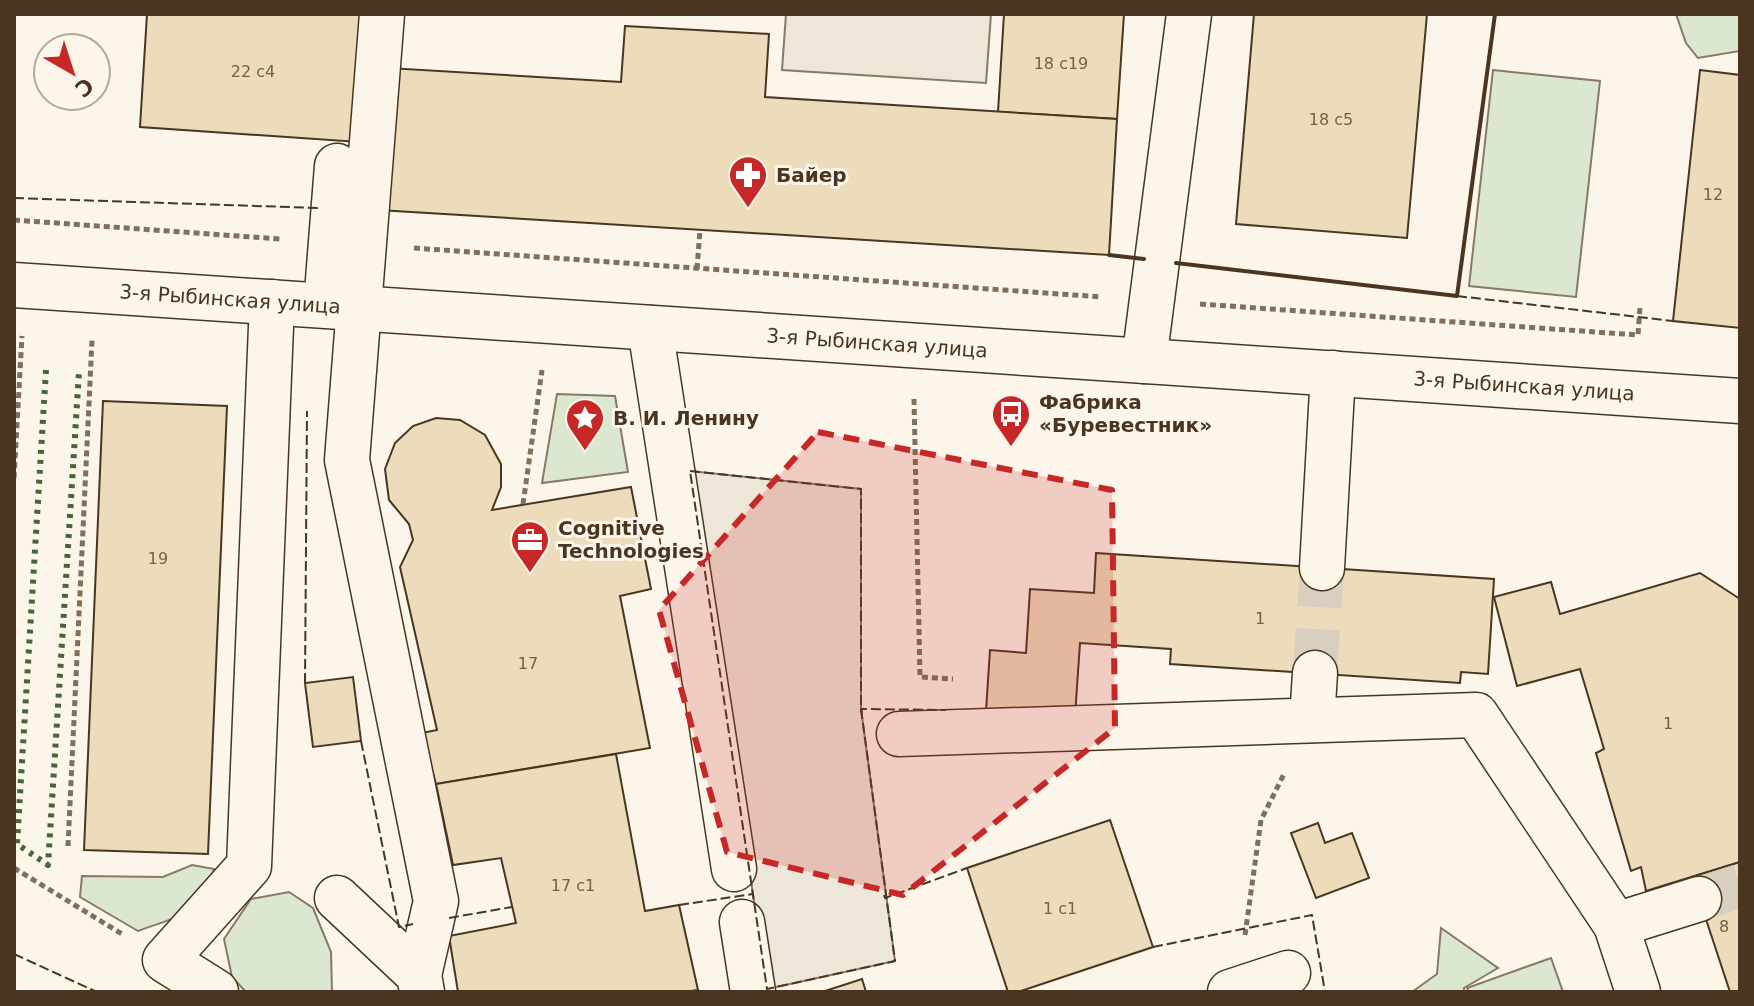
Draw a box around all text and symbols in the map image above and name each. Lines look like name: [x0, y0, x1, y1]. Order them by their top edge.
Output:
north arrow: [32, 32, 112, 112]
house number: 18 с19: [1034, 54, 1088, 73]
house number: 22 с4: [231, 62, 275, 81]
text: С: [70, 72, 98, 102]
house number: 18 с5: [1309, 110, 1353, 129]
pharmacy icon: Байер: [727, 154, 769, 209]
place label: Байер: [776, 163, 847, 187]
house number: 12: [1703, 185, 1723, 204]
street label: 3-я Рыбинская улица: [119, 279, 341, 319]
street label: 3-я Рыбинская улица: [766, 323, 988, 363]
street label: 3-я Рыбинская улица: [1413, 366, 1635, 406]
place label: Фабрика «Буревестник»: [1039, 390, 1212, 437]
bus stop icon: Фабрика «Буревестник»: [990, 393, 1032, 448]
place icon: В. И. Ленину: [564, 397, 606, 452]
place label: В. И. Ленину: [613, 406, 759, 430]
place label: Cognitive Technologies: [558, 516, 704, 563]
office icon: Cognitive Technologies: [509, 519, 551, 574]
house number: 19: [148, 549, 168, 568]
house number: 1: [1255, 609, 1265, 628]
house number: 17: [518, 654, 538, 673]
house number: 1: [1663, 714, 1673, 733]
house number: 17 с1: [551, 876, 595, 895]
house number: 1 с1: [1043, 899, 1077, 918]
house number: 8: [1719, 917, 1729, 936]

